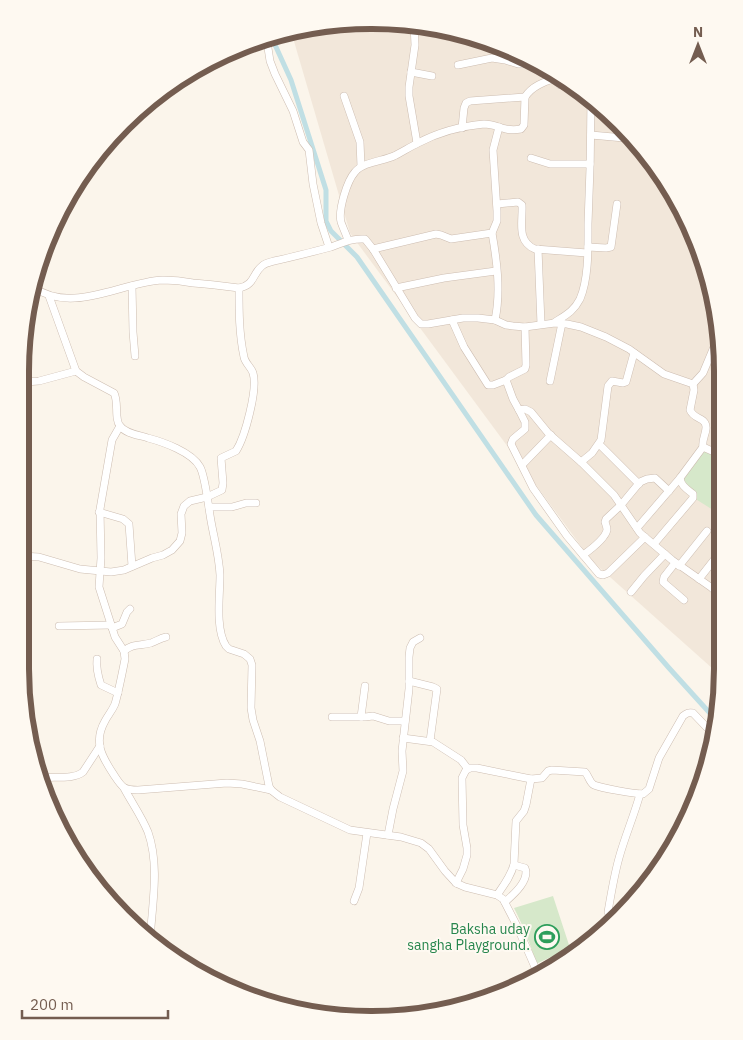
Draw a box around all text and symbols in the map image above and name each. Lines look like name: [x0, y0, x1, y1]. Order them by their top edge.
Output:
north arrow: [673, 20, 723, 70]
text: N: [693, 23, 703, 41]
place label: Baksha uday sangha Playground.: [407, 920, 530, 954]
sports icon: Baksha uday sangha Playground.: [534, 924, 560, 950]
scale bar: [22, 988, 169, 1020]
text: 200 m: [30, 995, 74, 1014]

